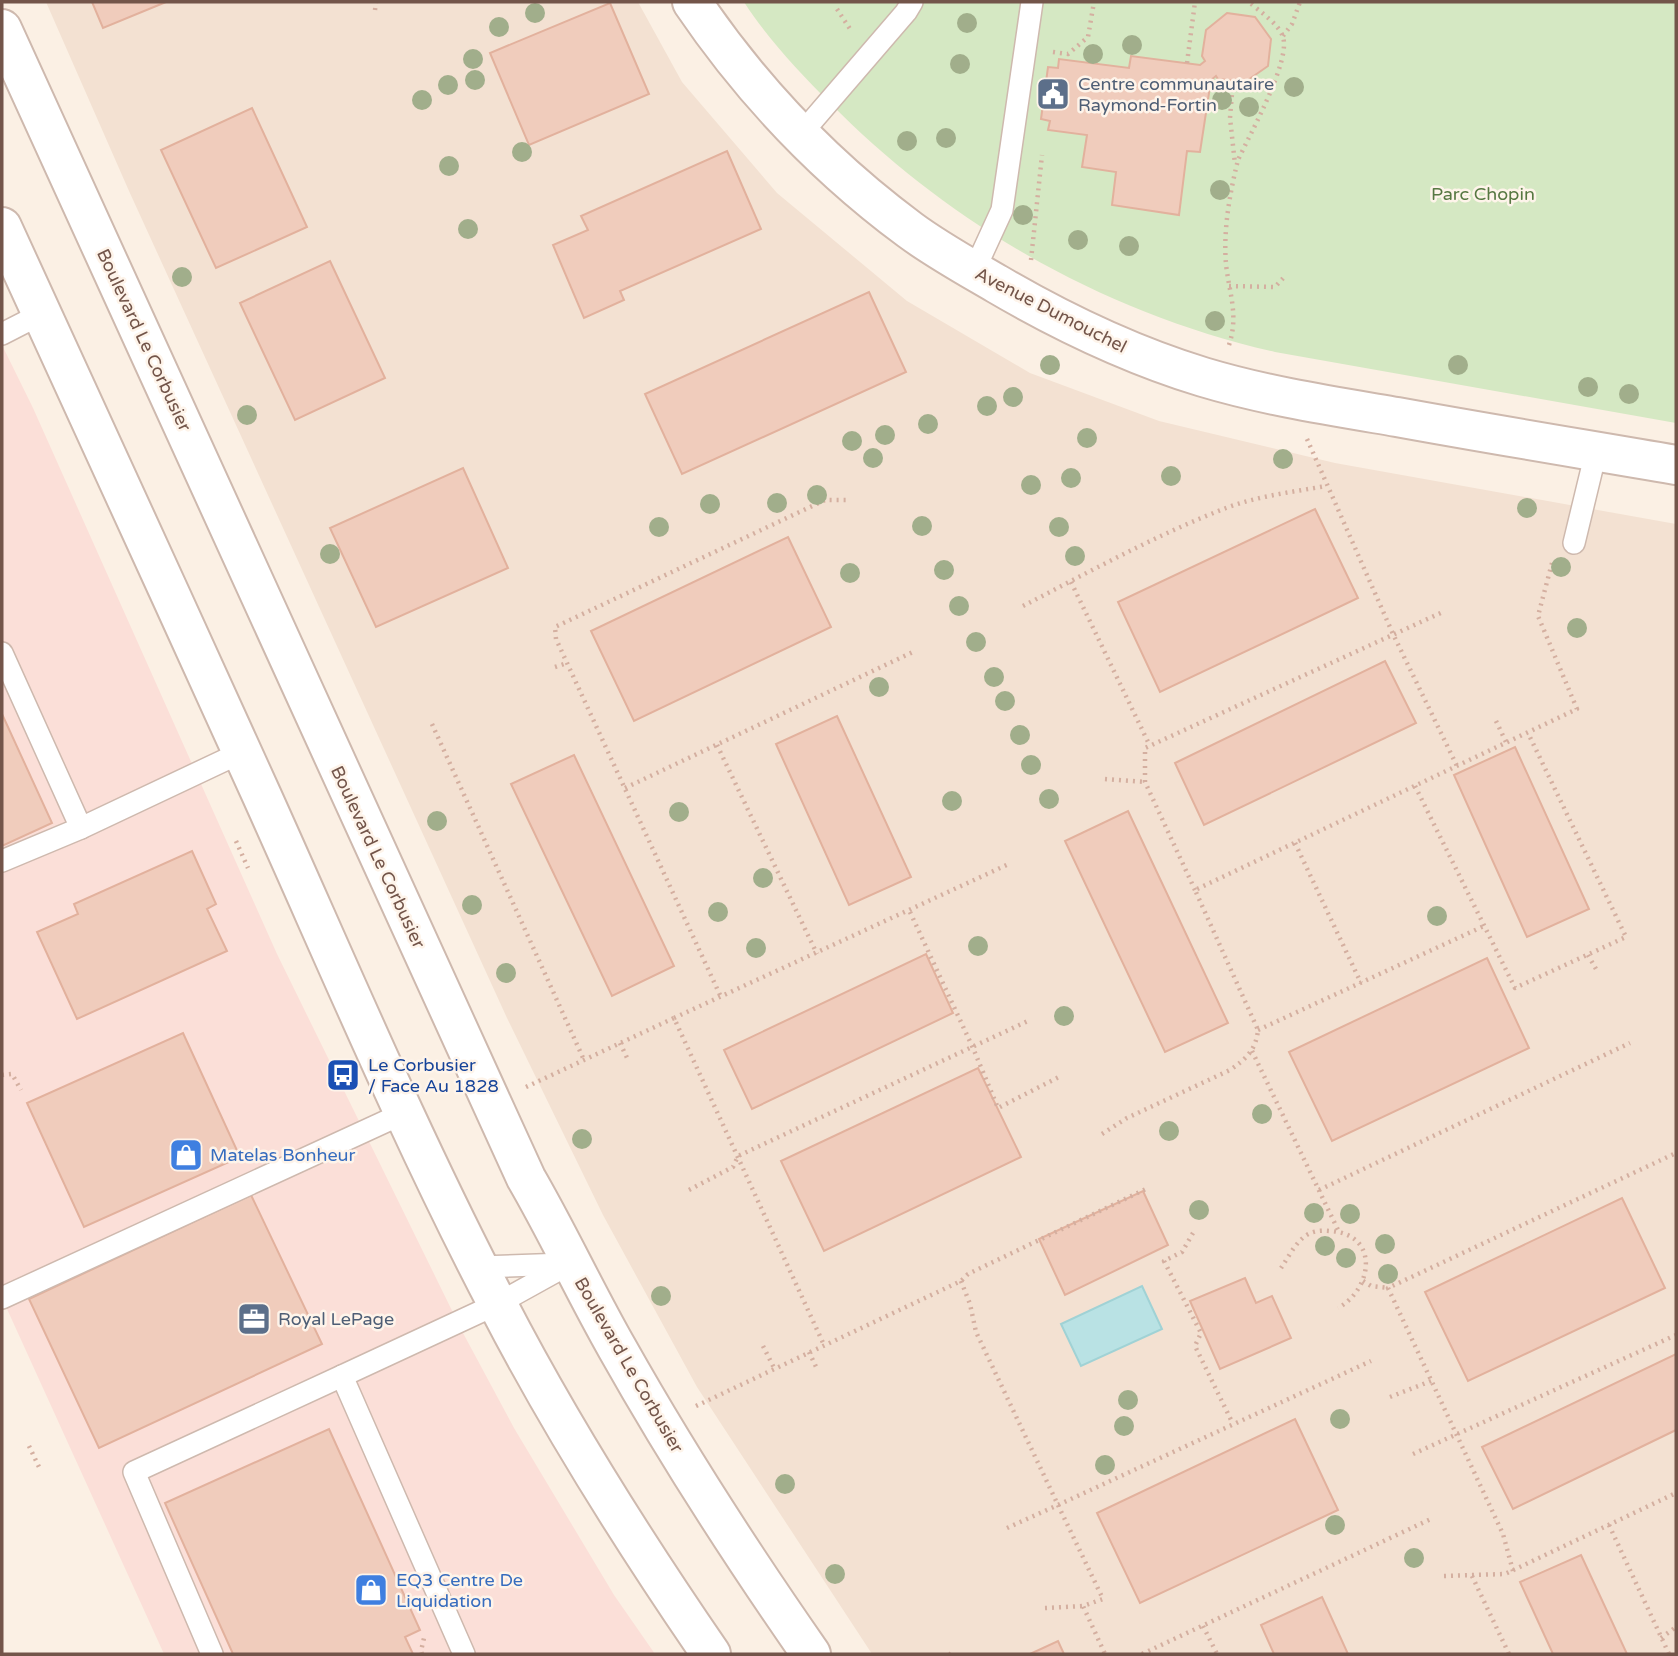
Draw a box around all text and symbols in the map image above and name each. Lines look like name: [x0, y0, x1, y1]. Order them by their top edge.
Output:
place label: Centre communautaire Raymond-Fortin: [1078, 73, 1274, 116]
public building icon: Centre communautaire Raymond-Fortin: [1034, 75, 1072, 113]
park label: Parc Chopin: [1431, 183, 1535, 205]
street label: Boulevard Le Corbusier: [92, 245, 196, 435]
street label: Avenue Dumouchel: [972, 262, 1130, 358]
street label: Boulevard Le Corbusier: [326, 762, 430, 952]
place label: Le Corbusier / Face Au 1828: [368, 1054, 499, 1097]
bus stop icon: Le Corbusier / Face Au 1828: [324, 1056, 362, 1094]
shop icon: Matelas Bonheur: [167, 1136, 205, 1174]
place label: Matelas Bonheur: [210, 1144, 356, 1166]
street label: Boulevard Le Corbusier: [570, 1273, 688, 1457]
office icon: Royal LePage: [235, 1300, 273, 1338]
place label: Royal LePage: [278, 1308, 394, 1330]
place label: EQ3 Centre De Liquidation: [396, 1569, 523, 1612]
shop icon: EQ3 Centre De Liquidation: [352, 1571, 390, 1609]

